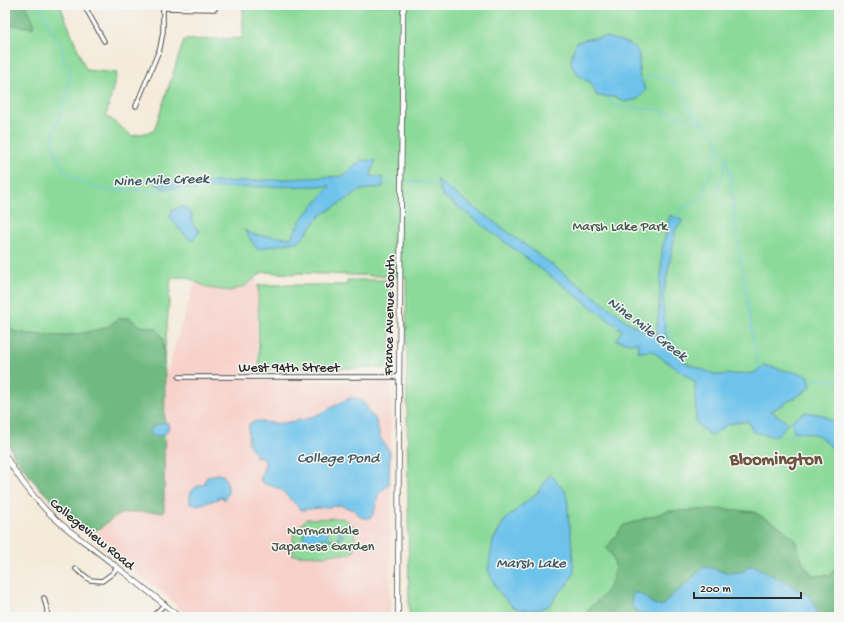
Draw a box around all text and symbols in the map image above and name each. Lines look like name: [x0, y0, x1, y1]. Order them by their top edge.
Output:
water label: Nine Mile Creek: [113, 170, 210, 192]
park label: Marsh Lake Park: [573, 219, 669, 236]
street label: France Avenue South: [381, 254, 400, 377]
water label: Nine Mile Creek: [603, 294, 691, 366]
street label: West 94th Street: [239, 360, 341, 377]
water label: College Pond: [297, 450, 381, 468]
district label: Bloomington: [729, 450, 823, 471]
street label: Collegeview Road: [45, 495, 139, 576]
park label: Normandale Japanese Garden: [271, 523, 375, 556]
water label: Marsh Lake: [496, 555, 567, 573]
scale bar: [694, 574, 801, 600]
text: 200 m: [700, 583, 731, 597]

